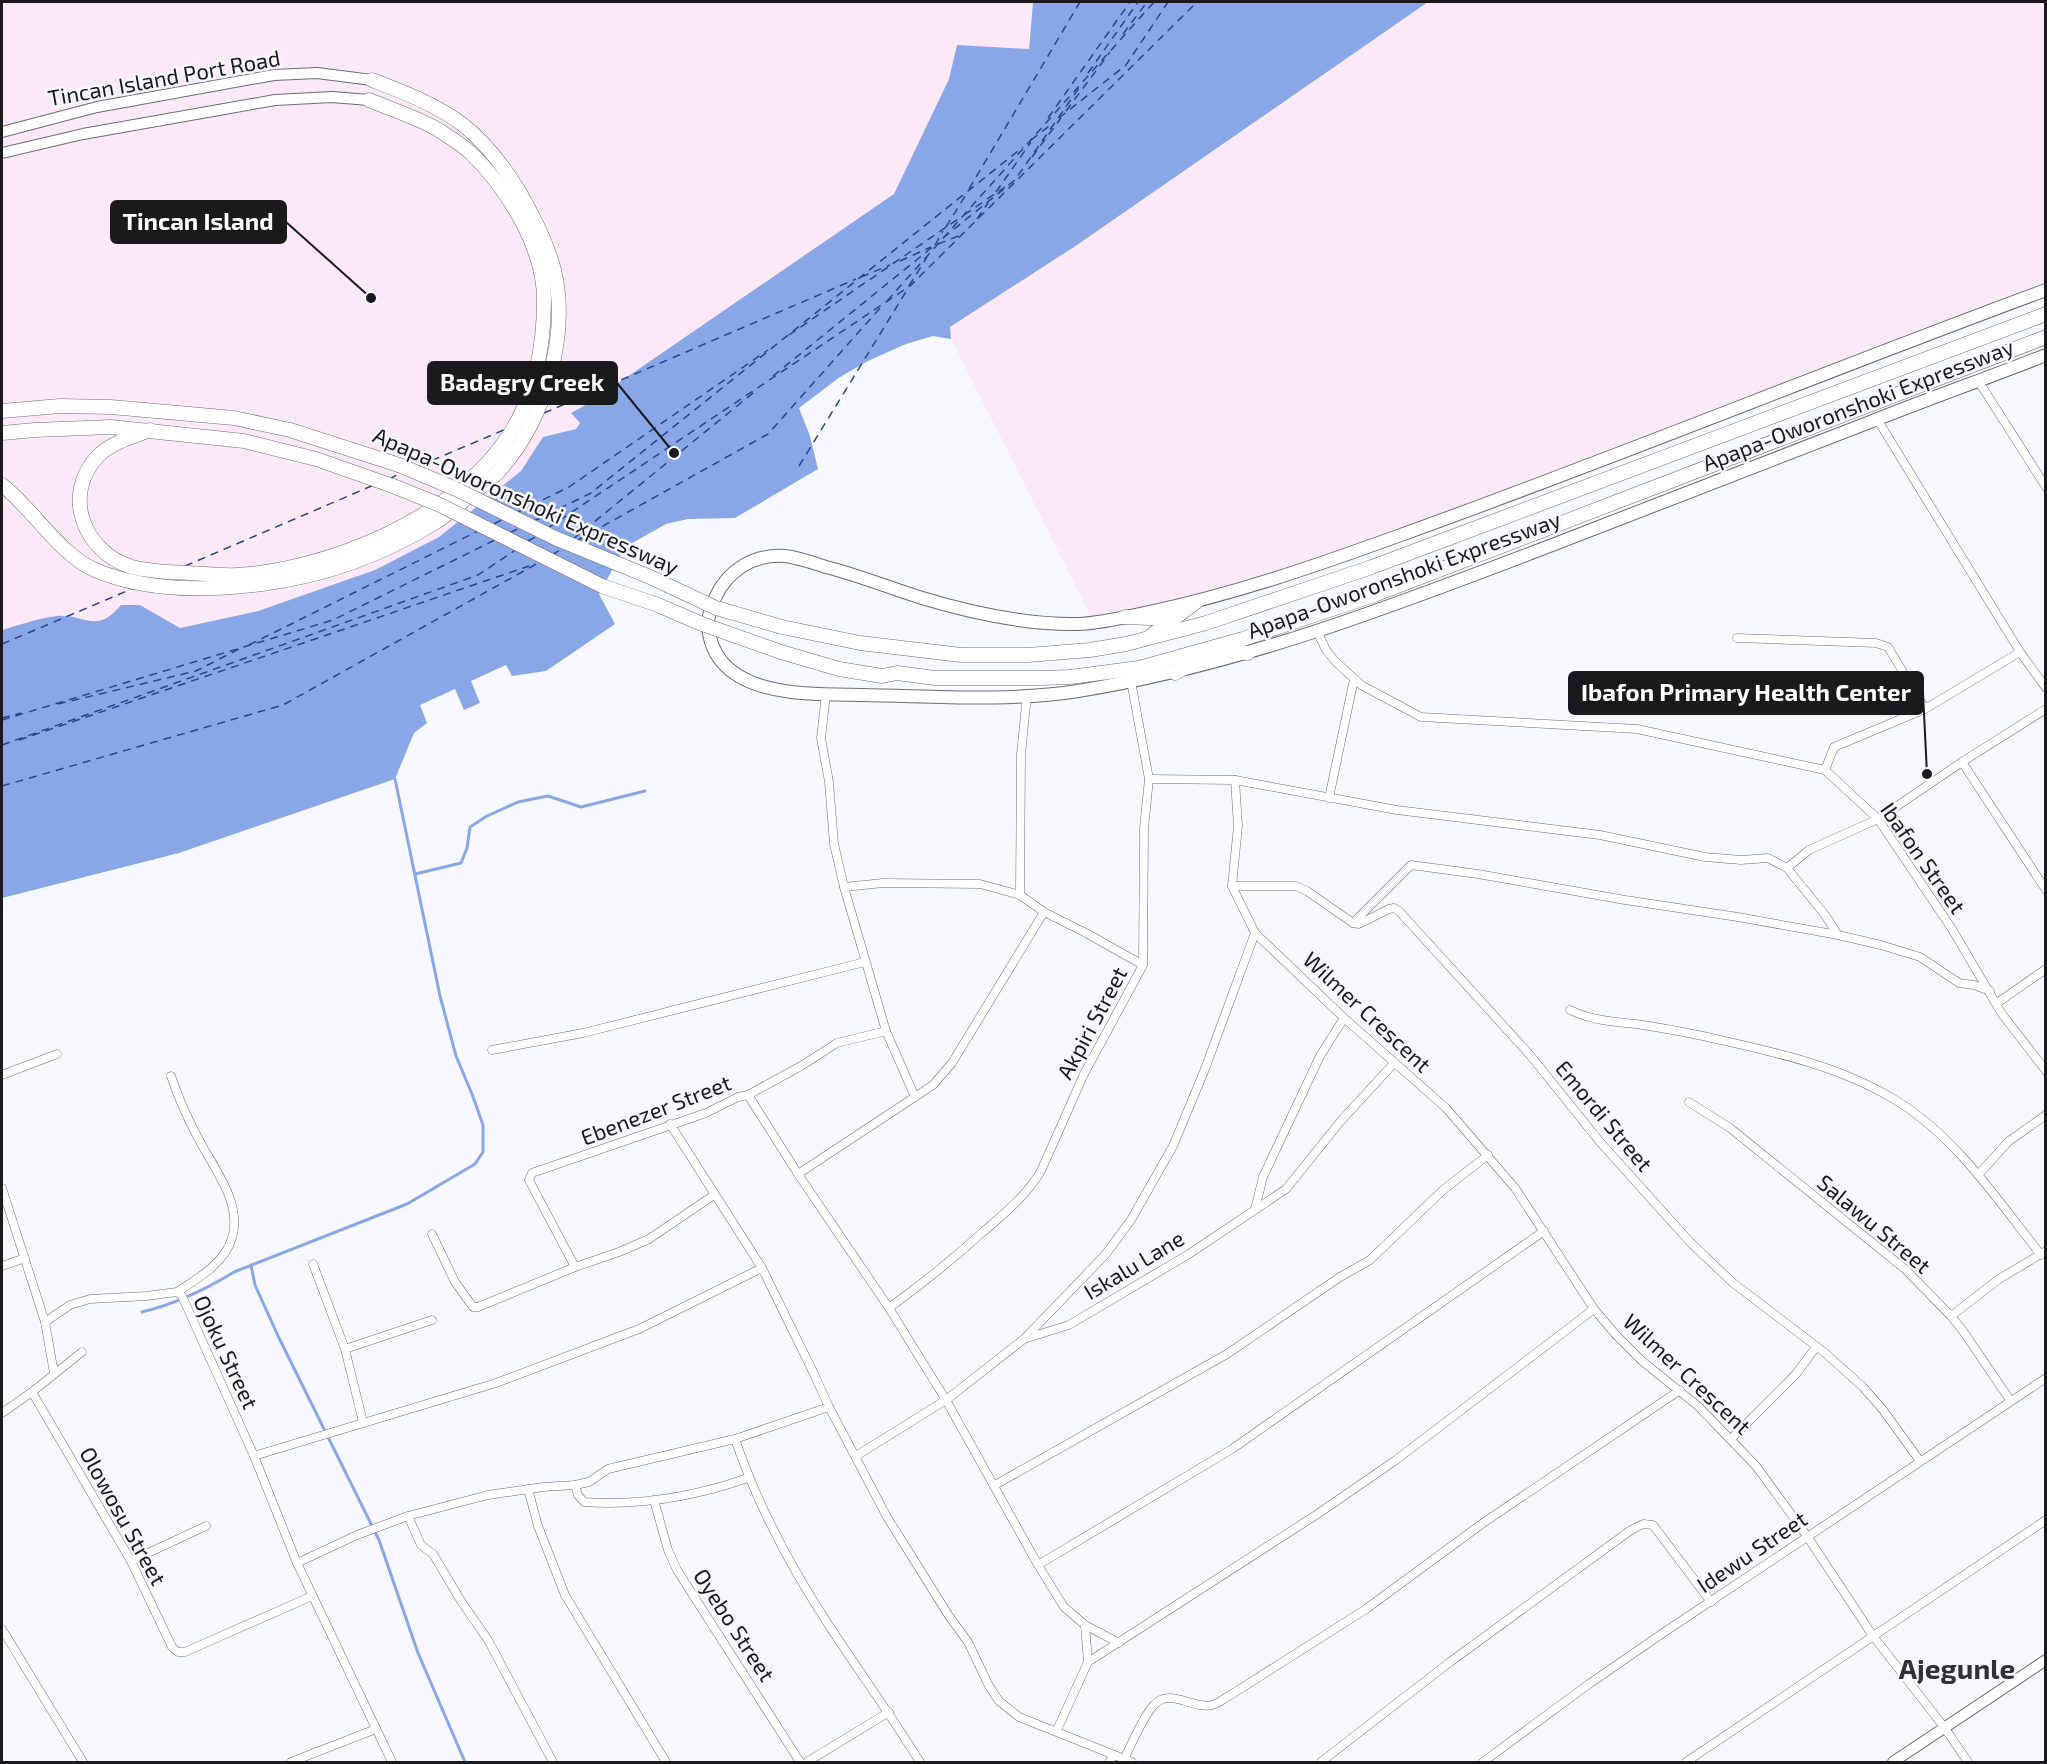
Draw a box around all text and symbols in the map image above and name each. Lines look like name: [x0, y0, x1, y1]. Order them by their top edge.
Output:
street label: Tincan Island Port Road: [46, 44, 282, 110]
callout: Tincan Island: [111, 201, 286, 243]
text: Tincan Island: [122, 206, 274, 235]
street label: Apapa-Oworonshoki Expressway: [1698, 332, 2017, 476]
callout: Badagry Creek: [428, 362, 617, 404]
text: Badagry Creek: [440, 367, 605, 396]
street label: Apapa-Oworonshoki Expressway: [370, 421, 683, 580]
street label: Apapa-Oworonshoki Expressway: [1243, 505, 1564, 643]
callout: Ibafon Primary Health Center: [1569, 672, 1923, 714]
text: Ibafon Primary Health Center: [1581, 677, 1912, 706]
street label: Ibafon Street: [1876, 797, 1972, 918]
street label: Wilmer Crescent: [1299, 946, 1437, 1077]
street label: Akpiri Street: [1051, 962, 1132, 1083]
street label: Emordi Street: [1551, 1055, 1659, 1176]
street label: Ebenezer Street: [577, 1068, 734, 1150]
street label: Salawu Street: [1813, 1168, 1937, 1278]
street label: Iskalu Lane: [1079, 1224, 1188, 1304]
street label: Ojoku Street: [188, 1291, 265, 1413]
street label: Wilmer Crescent: [1619, 1308, 1757, 1439]
street label: Olowosu Street: [75, 1442, 173, 1589]
street label: Idewu Street: [1692, 1505, 1811, 1597]
street label: Oyebo Street: [689, 1563, 781, 1686]
district label: Ajegunle: [1899, 1651, 2015, 1685]

